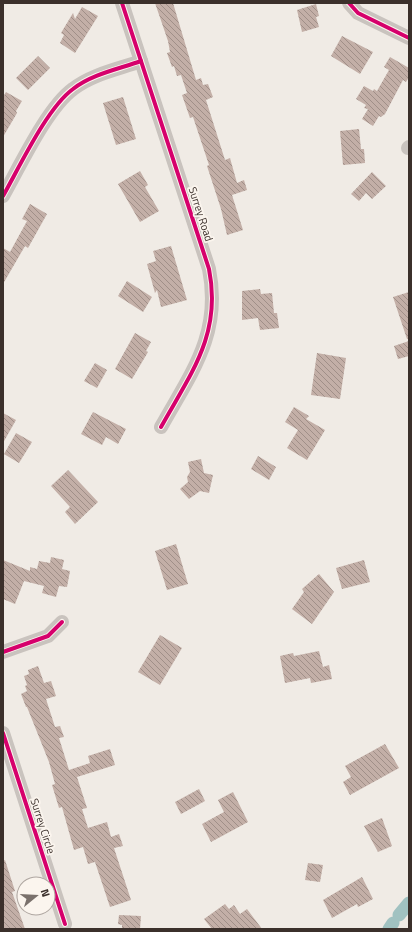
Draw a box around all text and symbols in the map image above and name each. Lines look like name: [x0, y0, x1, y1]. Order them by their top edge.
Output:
street label: Surrey Road: [185, 185, 217, 243]
street label: Surrey Circle: [27, 796, 60, 856]
north arrow: [16, 876, 56, 916]
text: N: [37, 887, 54, 899]

